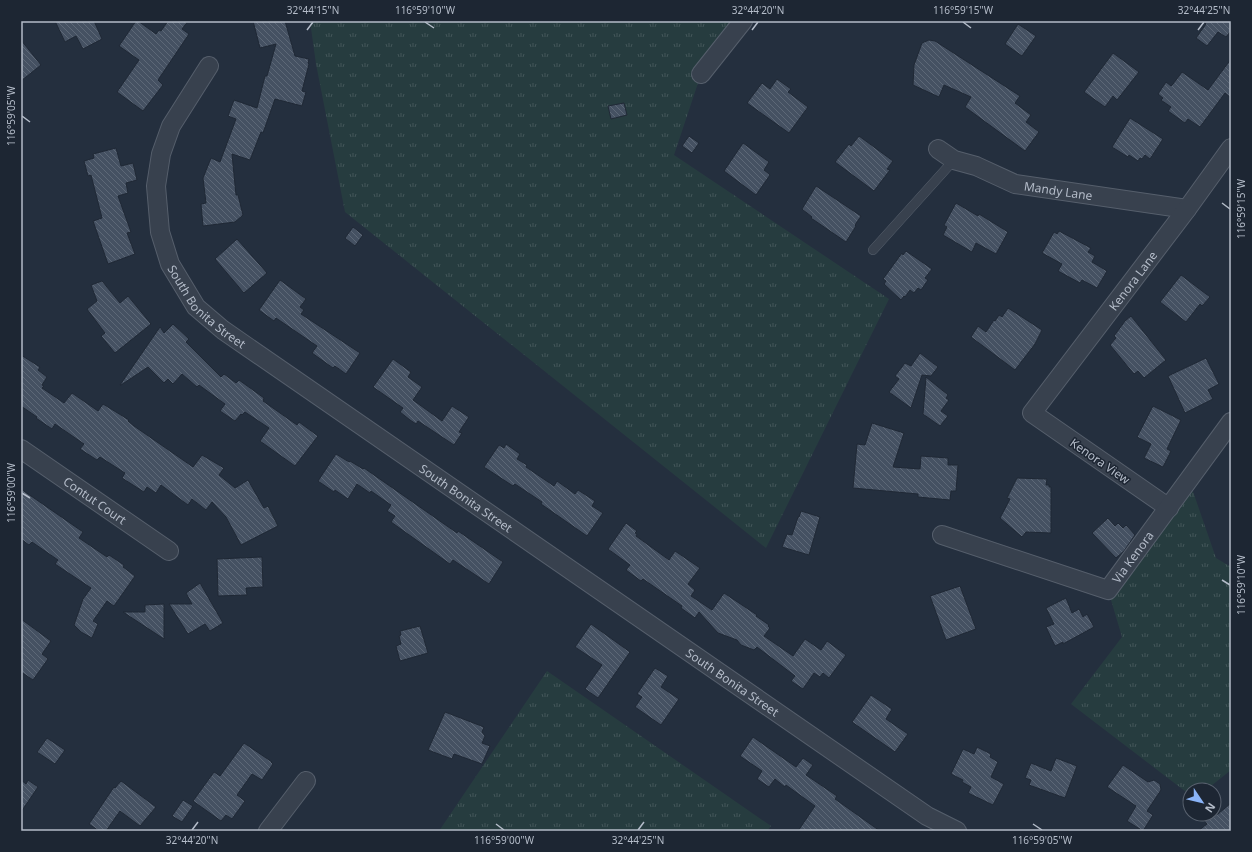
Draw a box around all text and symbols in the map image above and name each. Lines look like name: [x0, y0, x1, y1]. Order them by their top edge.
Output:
text: 32°44'15"N: [287, 3, 339, 17]
text: 116°59'10"W: [395, 3, 456, 17]
text: 32°44'20"N: [732, 3, 784, 17]
text: 116°59'15"W: [933, 3, 994, 17]
text: 32°44'25"N: [1178, 3, 1230, 17]
text: 116°59'05"W: [4, 85, 18, 146]
street label: Mandy Lane: [1023, 177, 1094, 204]
text: 116°59'15"W: [1234, 178, 1248, 239]
street label: Kenora Lane: [1104, 247, 1161, 314]
street label: South Bonita Street: [164, 262, 250, 352]
street label: Kenora View: [1067, 434, 1134, 488]
street label: South Bonita Street: [416, 460, 517, 536]
text: 116°59'00"W: [4, 462, 18, 523]
street label: Contut Court: [60, 472, 131, 528]
street label: Via Kenora: [1108, 527, 1157, 586]
text: 116°59'10"W: [1234, 554, 1248, 615]
street label: South Bonita Street: [683, 644, 783, 720]
north arrow: [1182, 782, 1222, 822]
text: N: [1202, 800, 1219, 816]
text: 32°44'20"N: [166, 833, 218, 847]
text: 116°59'00"W: [474, 833, 535, 847]
text: 32°44'25"N: [612, 833, 664, 847]
text: 116°59'05"W: [1012, 833, 1073, 847]

